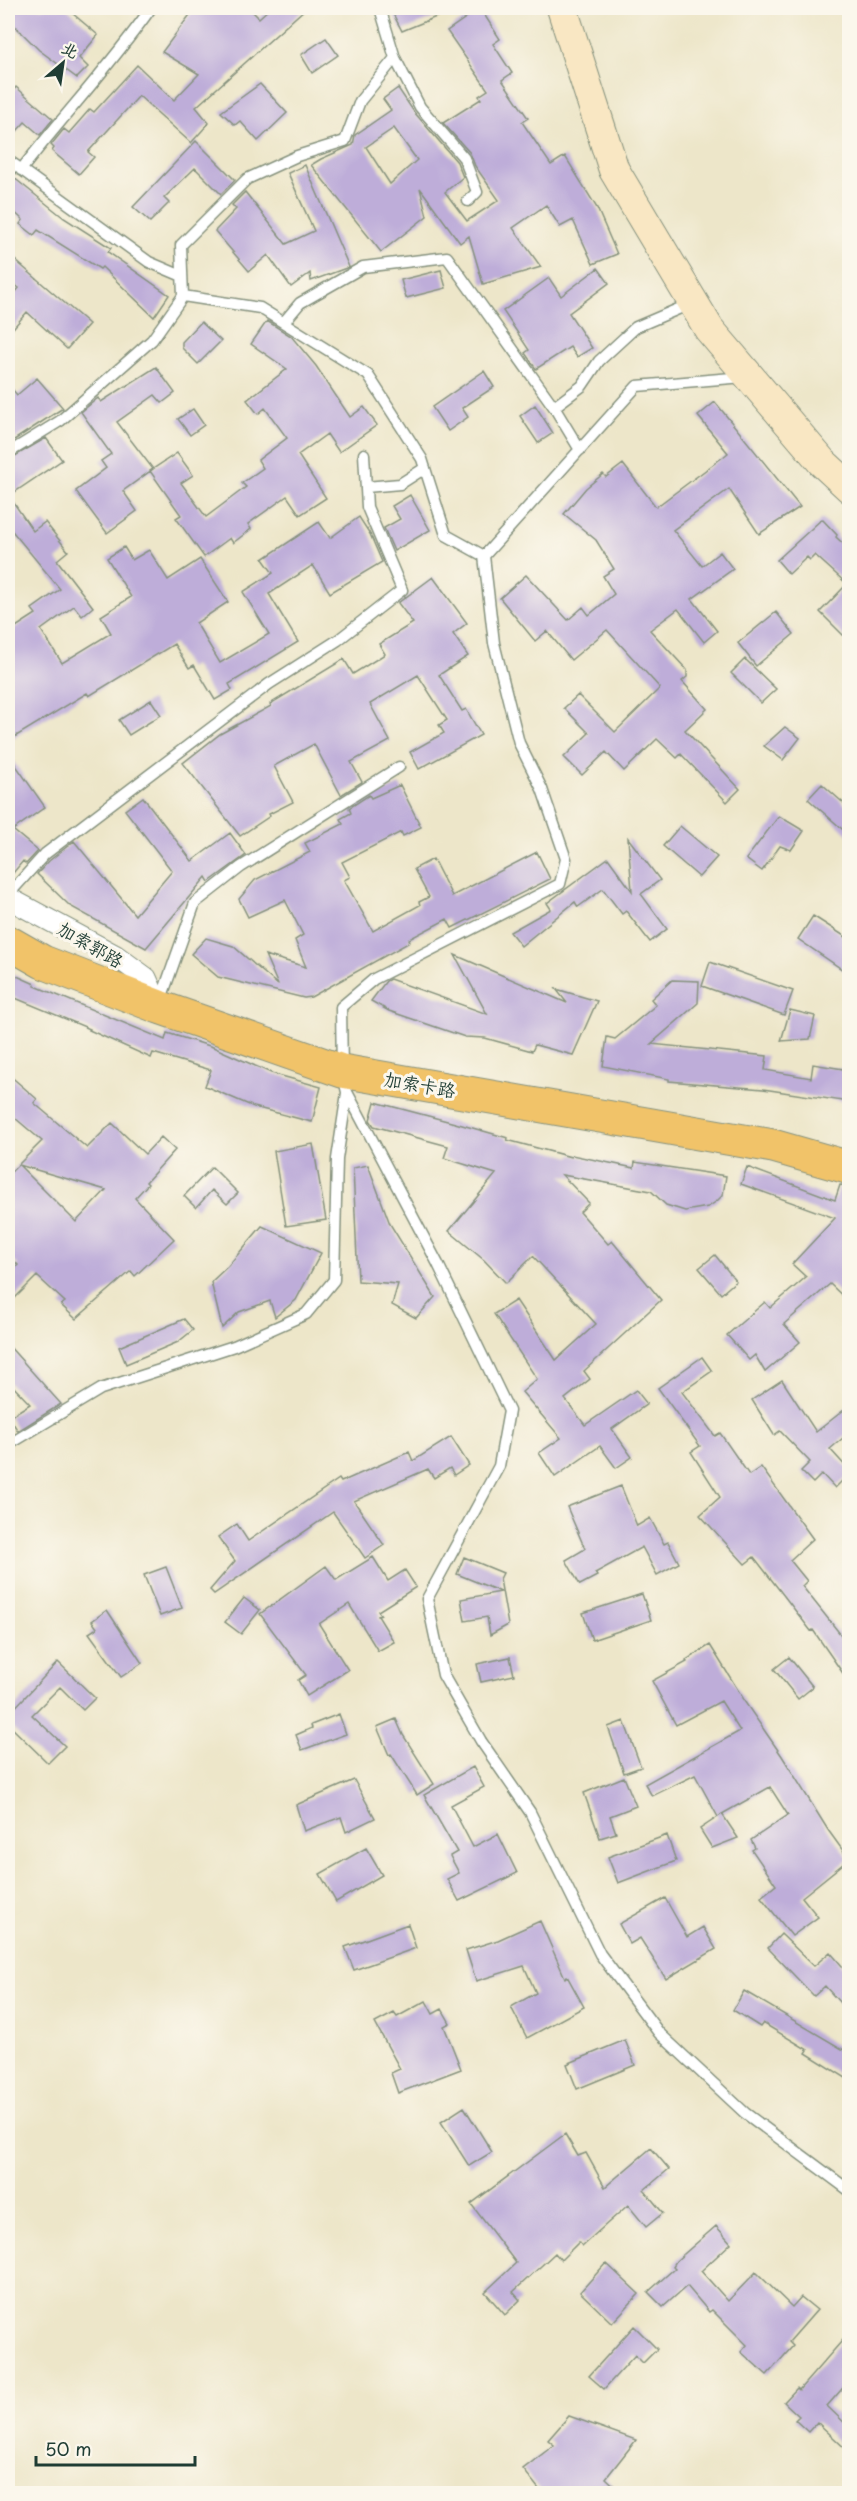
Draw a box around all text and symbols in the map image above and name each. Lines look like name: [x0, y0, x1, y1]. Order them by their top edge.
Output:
north arrow: [33, 33, 93, 93]
text: 北: [58, 35, 84, 63]
street label: 加索郭路: [53, 914, 129, 974]
street label: 加索卡路: [382, 1064, 458, 1104]
scale bar: [36, 2429, 195, 2467]
text: 50 m: [45, 2435, 92, 2462]

